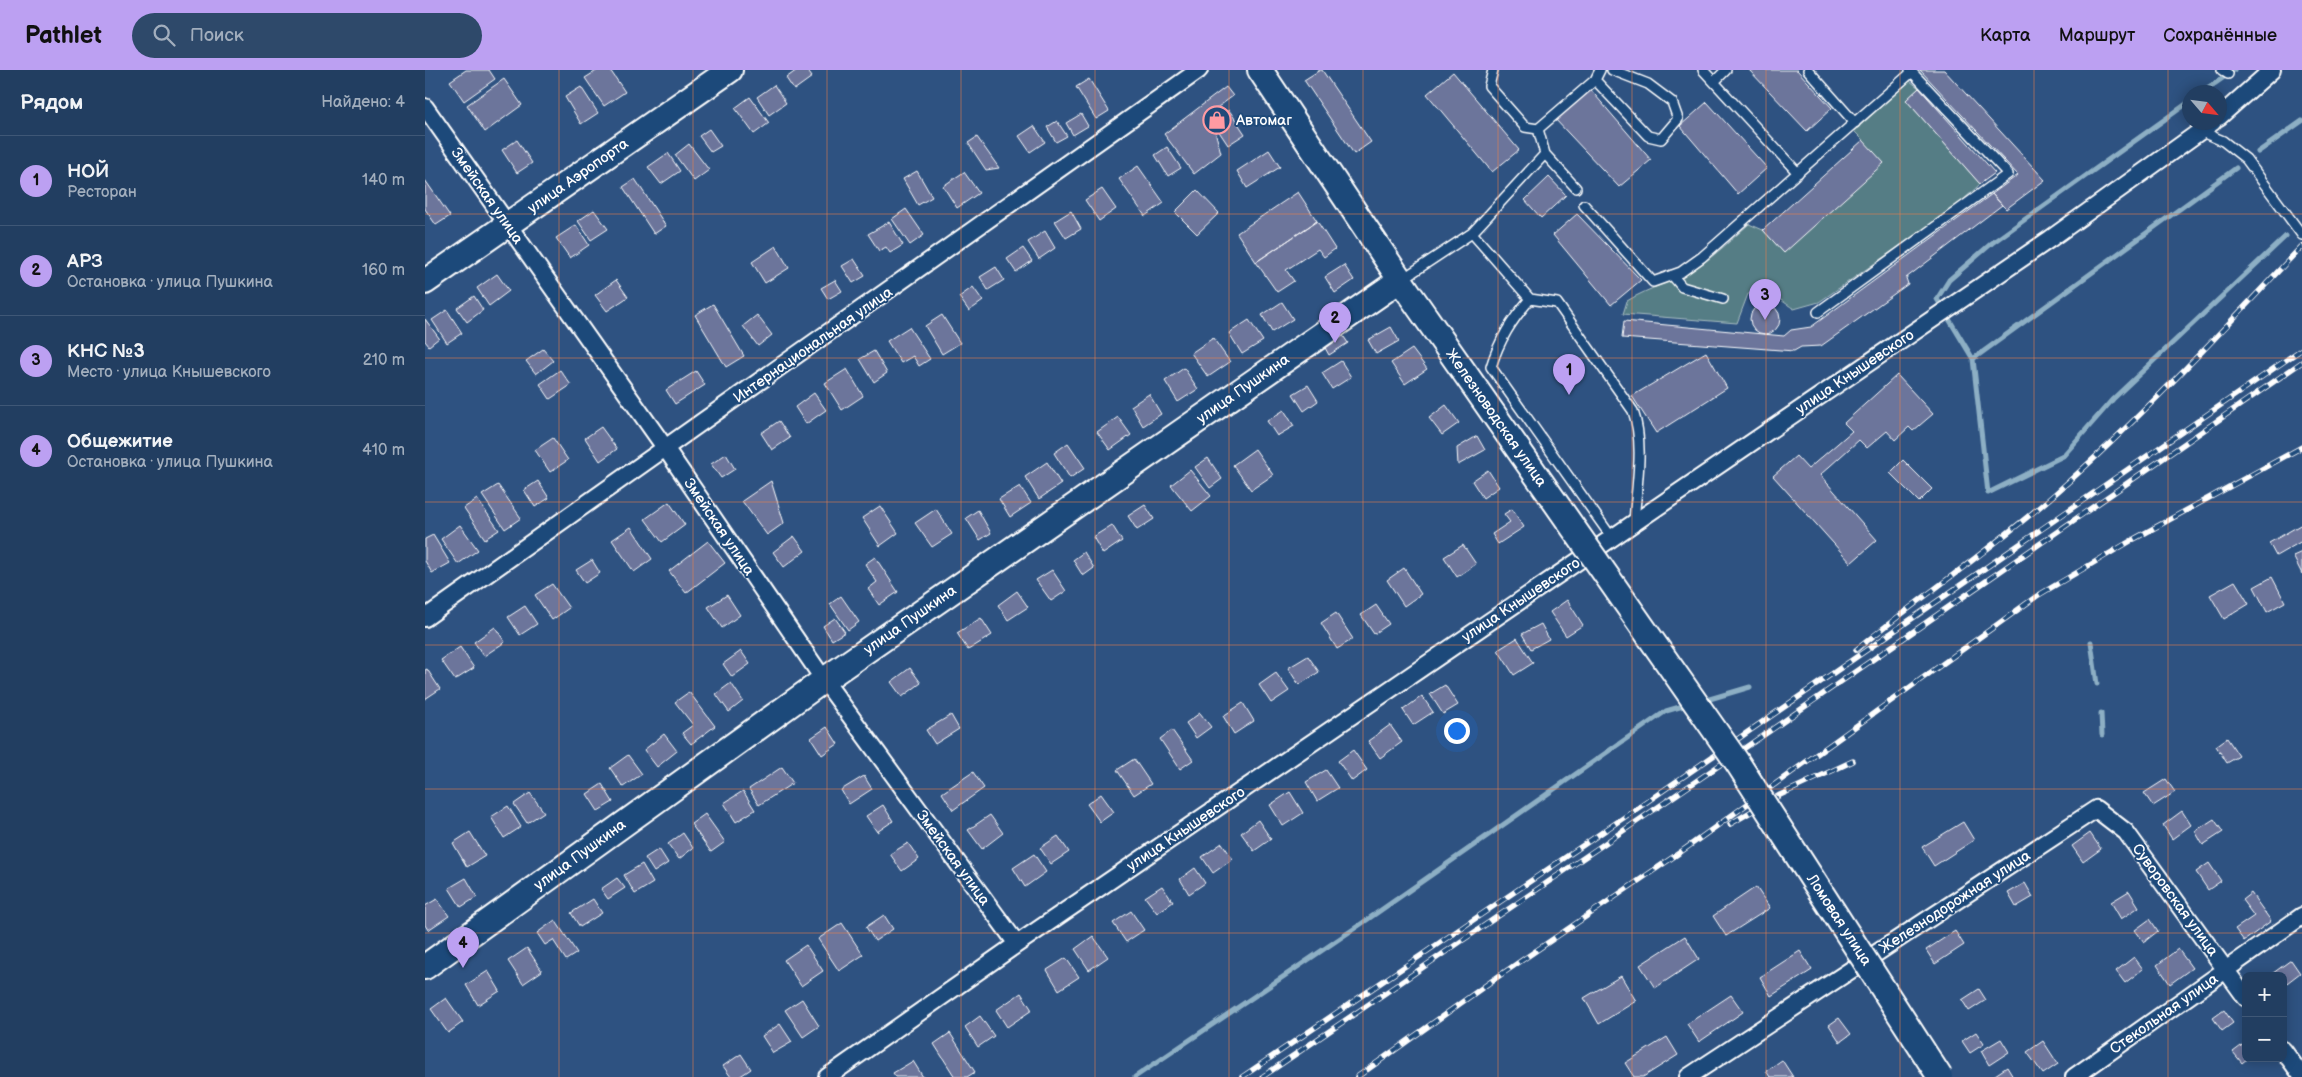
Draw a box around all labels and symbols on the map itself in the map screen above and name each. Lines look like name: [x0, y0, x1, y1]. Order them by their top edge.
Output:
north arrow: [2182, 85, 2227, 130]
shop icon: Автомаг: [1202, 105, 1232, 135]
place label: Автомаг: [1235, 111, 1292, 130]
street label: улица Аэропорта: [524, 134, 632, 218]
street label: Змейская улица: [447, 144, 527, 248]
pin: 3: [1749, 279, 1781, 320]
street label: Интернациональная улица: [730, 283, 897, 407]
pin: 2: [1319, 302, 1351, 343]
street label: улица Кнышевского: [1792, 325, 1918, 419]
street label: Железноводская улица: [1441, 345, 1551, 491]
street label: улица Пушкина: [1193, 350, 1293, 428]
pin: 1: [1553, 354, 1585, 395]
street label: Змейская улица: [679, 475, 759, 579]
street label: улица Кнышевского: [1458, 553, 1584, 647]
street label: улица Пушкина: [860, 581, 960, 659]
your location: [1444, 718, 1470, 744]
street label: улица Кнышевского: [1123, 782, 1249, 876]
street label: Змейская улица: [912, 807, 994, 910]
street label: улица Пушкина: [530, 815, 630, 895]
street label: Суворовская улица: [2128, 840, 2222, 960]
street label: Железнодорожная улица: [1876, 846, 2034, 958]
street label: Ломовая улица: [1802, 870, 1876, 970]
pin: 4: [447, 927, 479, 968]
street label: Стекольная улица: [2106, 969, 2222, 1059]

